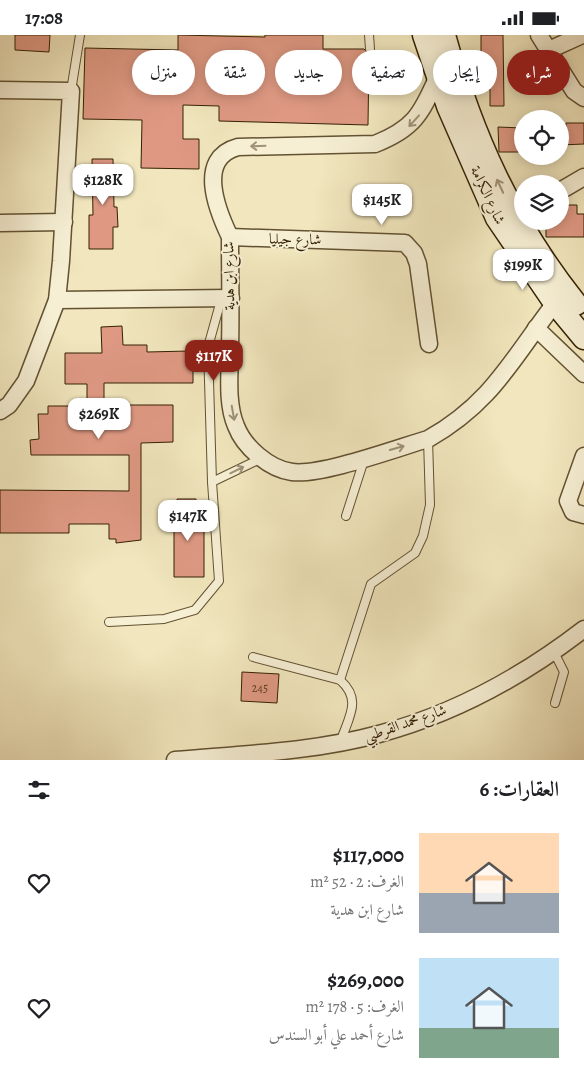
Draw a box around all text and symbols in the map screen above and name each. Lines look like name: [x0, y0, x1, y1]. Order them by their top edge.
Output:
text: 17:08: [25, 5, 63, 31]
chip: منزل: [132, 50, 195, 95]
chip: شقة: [205, 50, 265, 95]
chip: جديد: [275, 50, 342, 95]
chip: تصفية: [352, 50, 423, 95]
chip: إيجار: [433, 50, 497, 95]
chip: شراء: [507, 50, 570, 95]
map controls: [514, 110, 569, 230]
button: locate: [514, 110, 569, 165]
one-way arrow: [408, 114, 420, 127]
one-way arrow: [251, 142, 267, 151]
pin: $128K: [68, 163, 138, 206]
street label: شارع الكرامة: [463, 163, 510, 229]
text: $128K: [83, 169, 123, 191]
button: layers: [514, 175, 569, 230]
one-way arrow: [495, 179, 505, 194]
pin: $145K: [347, 183, 417, 226]
text: $145K: [363, 189, 401, 211]
street label: شارع جيليا: [269, 229, 321, 252]
street label: شارع ابن هدية: [218, 241, 243, 311]
pin: $199K: [488, 249, 558, 291]
text: $199K: [504, 254, 542, 276]
pin: $117K: [179, 339, 249, 382]
text: $117K: [196, 345, 232, 367]
pin: $269K: [64, 397, 134, 440]
text: $269K: [79, 403, 119, 425]
one-way arrow: [228, 405, 238, 421]
one-way arrow: [389, 443, 405, 453]
one-way arrow: [229, 465, 244, 475]
pin: $147K: [153, 499, 223, 542]
text: $147K: [169, 505, 207, 527]
house number: 245: [252, 680, 268, 696]
street label: شارع محمد القرطبي: [361, 700, 450, 750]
text: العقارات: 6: [479, 775, 559, 803]
icon: filters: [25, 776, 53, 804]
text: $117,000: [333, 841, 404, 869]
icon: home: [459, 853, 519, 913]
icon: heart: [25, 869, 53, 897]
text: الغرف: 2 · 52 m²: [310, 871, 404, 893]
text: شارع ابن هدية: [331, 899, 404, 921]
text: $269,000: [327, 966, 404, 994]
icon: home: [459, 978, 519, 1038]
icon: heart: [25, 994, 53, 1022]
text: الغرف: 5 · 178 m²: [306, 996, 404, 1018]
text: شارع أحمد علي أبو السندس: [269, 1024, 404, 1046]

